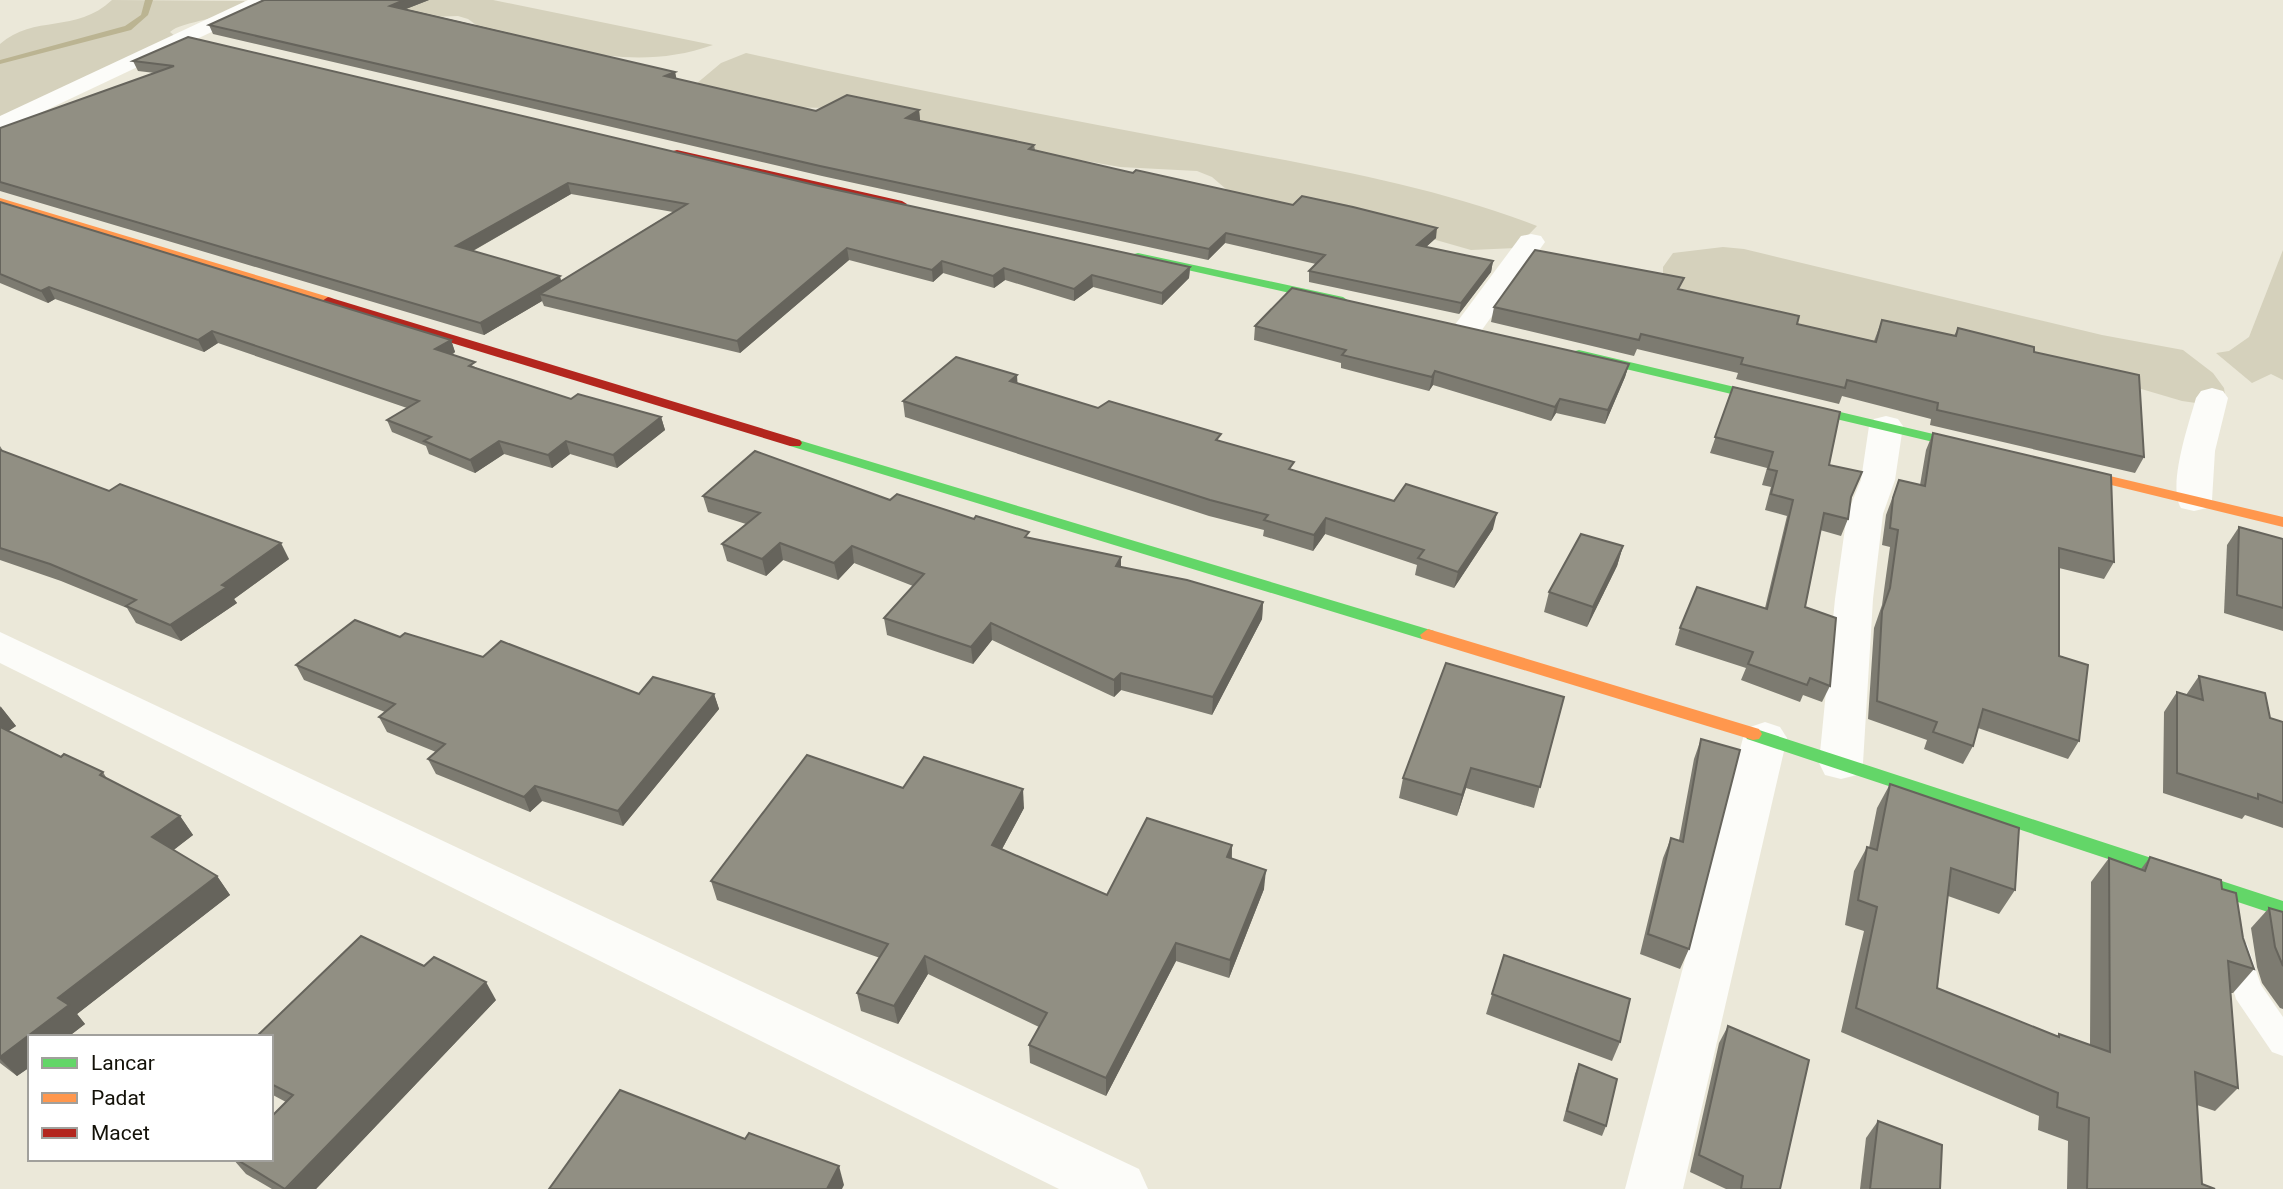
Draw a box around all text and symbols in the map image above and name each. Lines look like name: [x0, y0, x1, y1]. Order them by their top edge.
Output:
legend: [28, 1035, 273, 1161]
text: Lancar: [91, 1051, 155, 1075]
text: Padat: [91, 1086, 146, 1110]
text: Macet: [91, 1121, 150, 1145]

